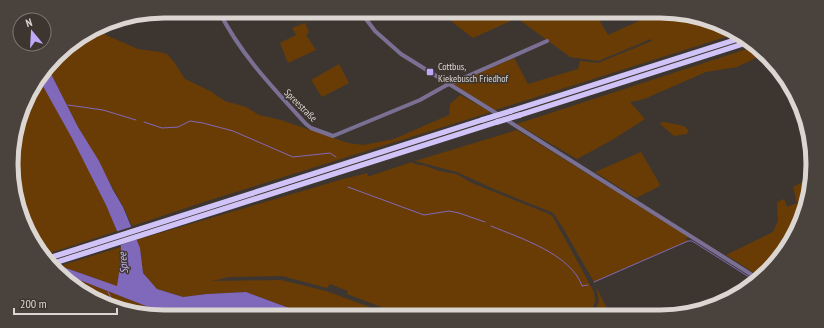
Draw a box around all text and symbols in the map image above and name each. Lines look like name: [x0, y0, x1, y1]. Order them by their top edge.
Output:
north arrow: [12, 12, 52, 52]
text: N: [24, 15, 34, 30]
place label: Cottbus, Kiekebusch Friedhof: [438, 60, 508, 85]
marker: Cottbus, Kiekebusch Friedhof: [425, 67, 435, 77]
street label: Spreestraße: [281, 86, 320, 125]
water label: Spree: [115, 250, 131, 274]
scale bar: [14, 290, 117, 316]
text: 200 m: [20, 296, 47, 311]

